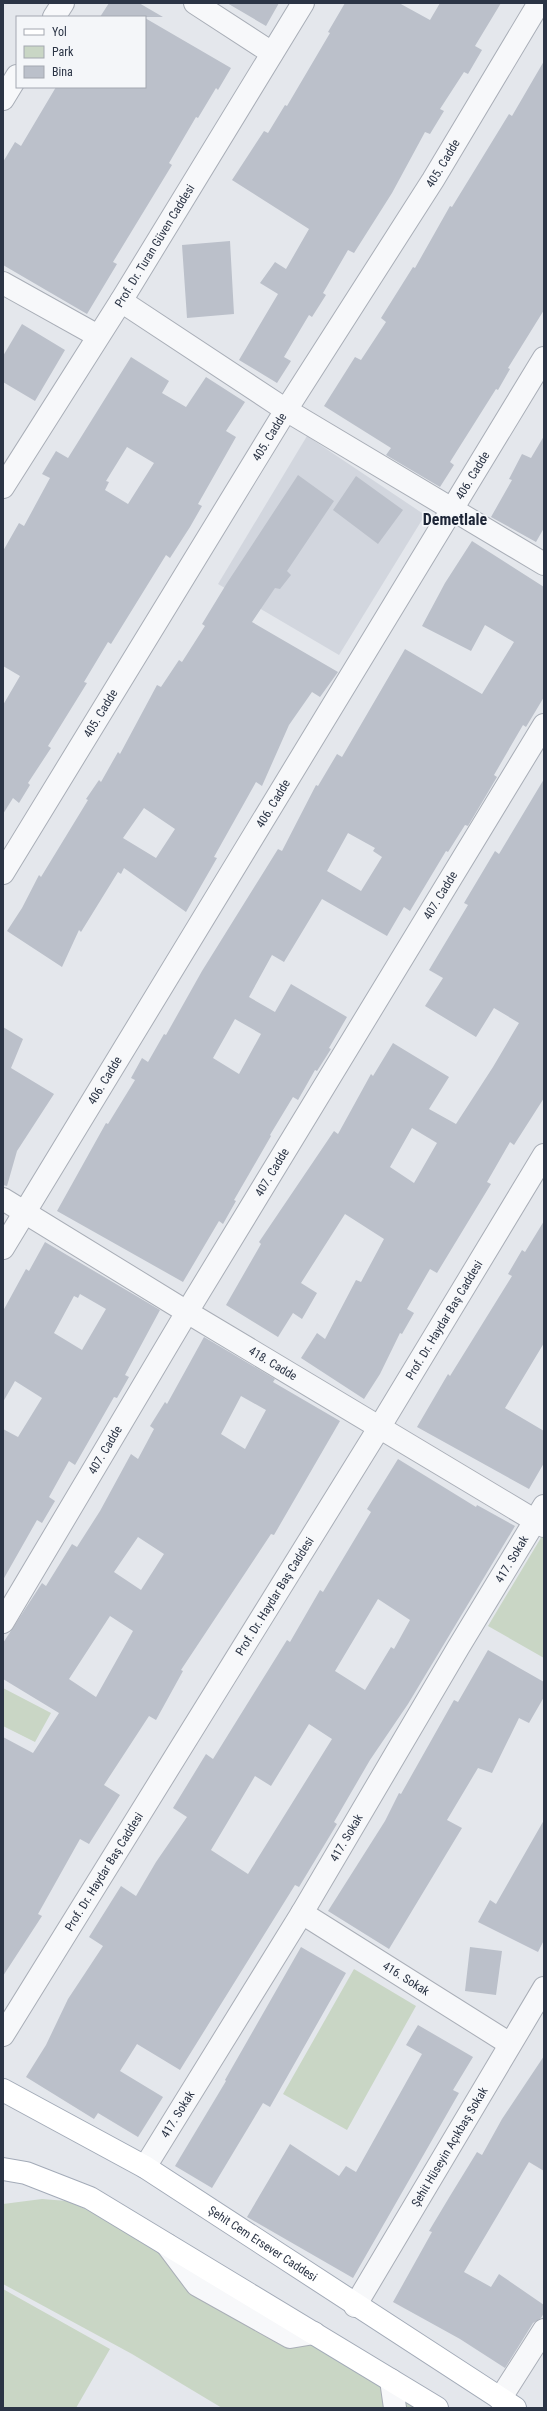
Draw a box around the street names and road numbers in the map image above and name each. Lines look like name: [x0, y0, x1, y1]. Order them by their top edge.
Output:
street label: 405. Cadde: [423, 136, 463, 190]
street label: Prof. Dr. Turan Güven Caddesi: [112, 182, 198, 310]
street label: 405. Cadde: [249, 410, 290, 464]
street label: 406. Cadde: [453, 449, 493, 502]
street label: 405. Cadde: [81, 687, 121, 740]
street label: 406. Cadde: [253, 777, 293, 830]
street label: 407. Cadde: [420, 869, 460, 922]
street label: 406. Cadde: [85, 1054, 125, 1107]
street label: 407. Cadde: [252, 1145, 292, 1199]
street label: Prof. Dr. Haydar Baş Caddesi: [403, 1258, 486, 1382]
street label: 418. Cadde: [246, 1344, 300, 1383]
street label: 407. Cadde: [85, 1423, 125, 1477]
street label: 417. Sokak: [492, 1533, 532, 1585]
street label: Prof. Dr. Haydar Baş Caddesi: [233, 1535, 317, 1658]
street label: Prof. Dr. Haydar Baş Caddesi: [62, 1810, 146, 1934]
street label: 417. Sokak: [327, 1811, 366, 1864]
street label: 416. Sokak: [380, 1959, 433, 1999]
street label: Şehit Hüseyin Açıkbaş Sokak: [409, 2084, 491, 2209]
street label: 417. Sokak: [158, 2088, 198, 2140]
street label: Şehit Cem Ersever Caddesi: [206, 2203, 320, 2284]

